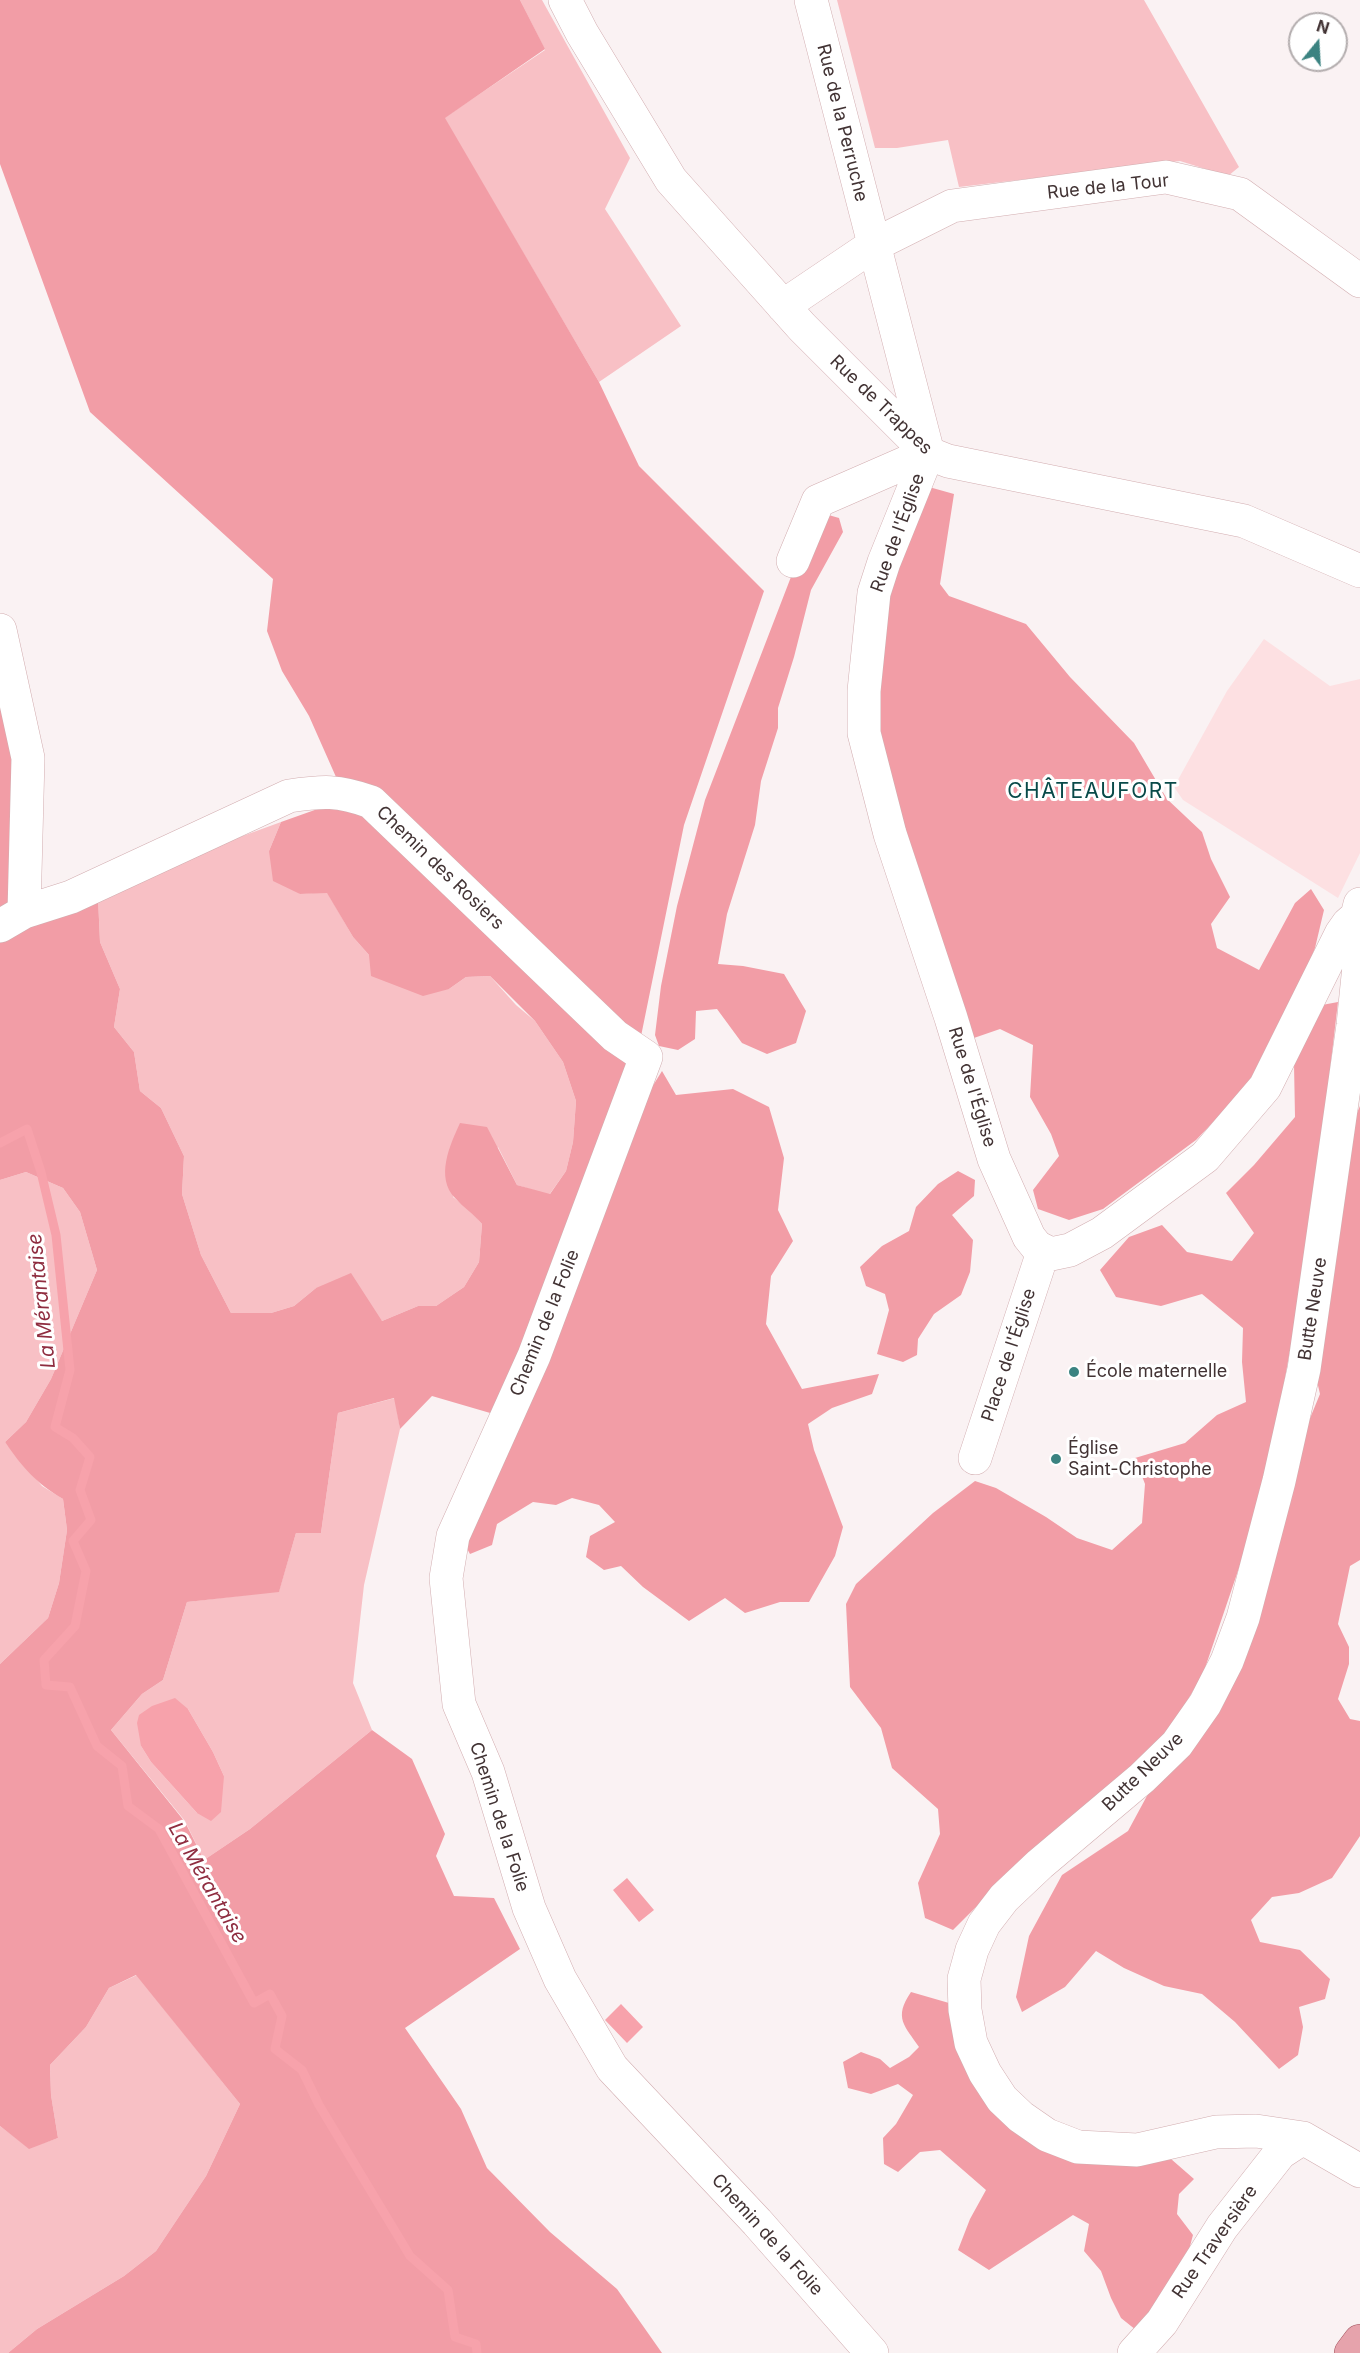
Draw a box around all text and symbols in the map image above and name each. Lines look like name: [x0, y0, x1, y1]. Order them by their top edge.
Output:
north arrow: [1288, 12, 1348, 72]
text: N: [1314, 15, 1332, 38]
street label: Rue de la Perruche: [812, 42, 872, 204]
street label: Rue de la Tour: [1046, 170, 1170, 204]
street label: Rue de Trappes: [825, 351, 937, 459]
street label: Rue de l'Église: [867, 471, 929, 595]
district label: CHÂTEAUFORT: [1007, 779, 1179, 805]
street label: Chemin des Rosiers: [372, 802, 508, 934]
street label: Rue de l'Église: [943, 1024, 1001, 1150]
water label: La Mérantaise: [23, 1232, 61, 1370]
street label: Chemin de la Folie: [506, 1247, 584, 1399]
street label: Butte Neuve: [1294, 1256, 1332, 1362]
street label: Place de l'Église: [977, 1286, 1041, 1424]
place label: École maternelle: [1086, 1361, 1227, 1383]
marker: École maternelle: [1067, 1365, 1081, 1379]
place label: Église Saint-Christophe: [1068, 1438, 1212, 1480]
marker: Église Saint-Christophe: [1049, 1452, 1063, 1466]
street label: Butte Neuve: [1098, 1728, 1188, 1816]
street label: Chemin de la Folie: [465, 1739, 533, 1895]
water label: La Mérantaise: [163, 1818, 251, 1948]
street label: Chemin de la Folie: [707, 2170, 827, 2300]
street label: Rue Traversière: [1168, 2181, 1262, 2303]

